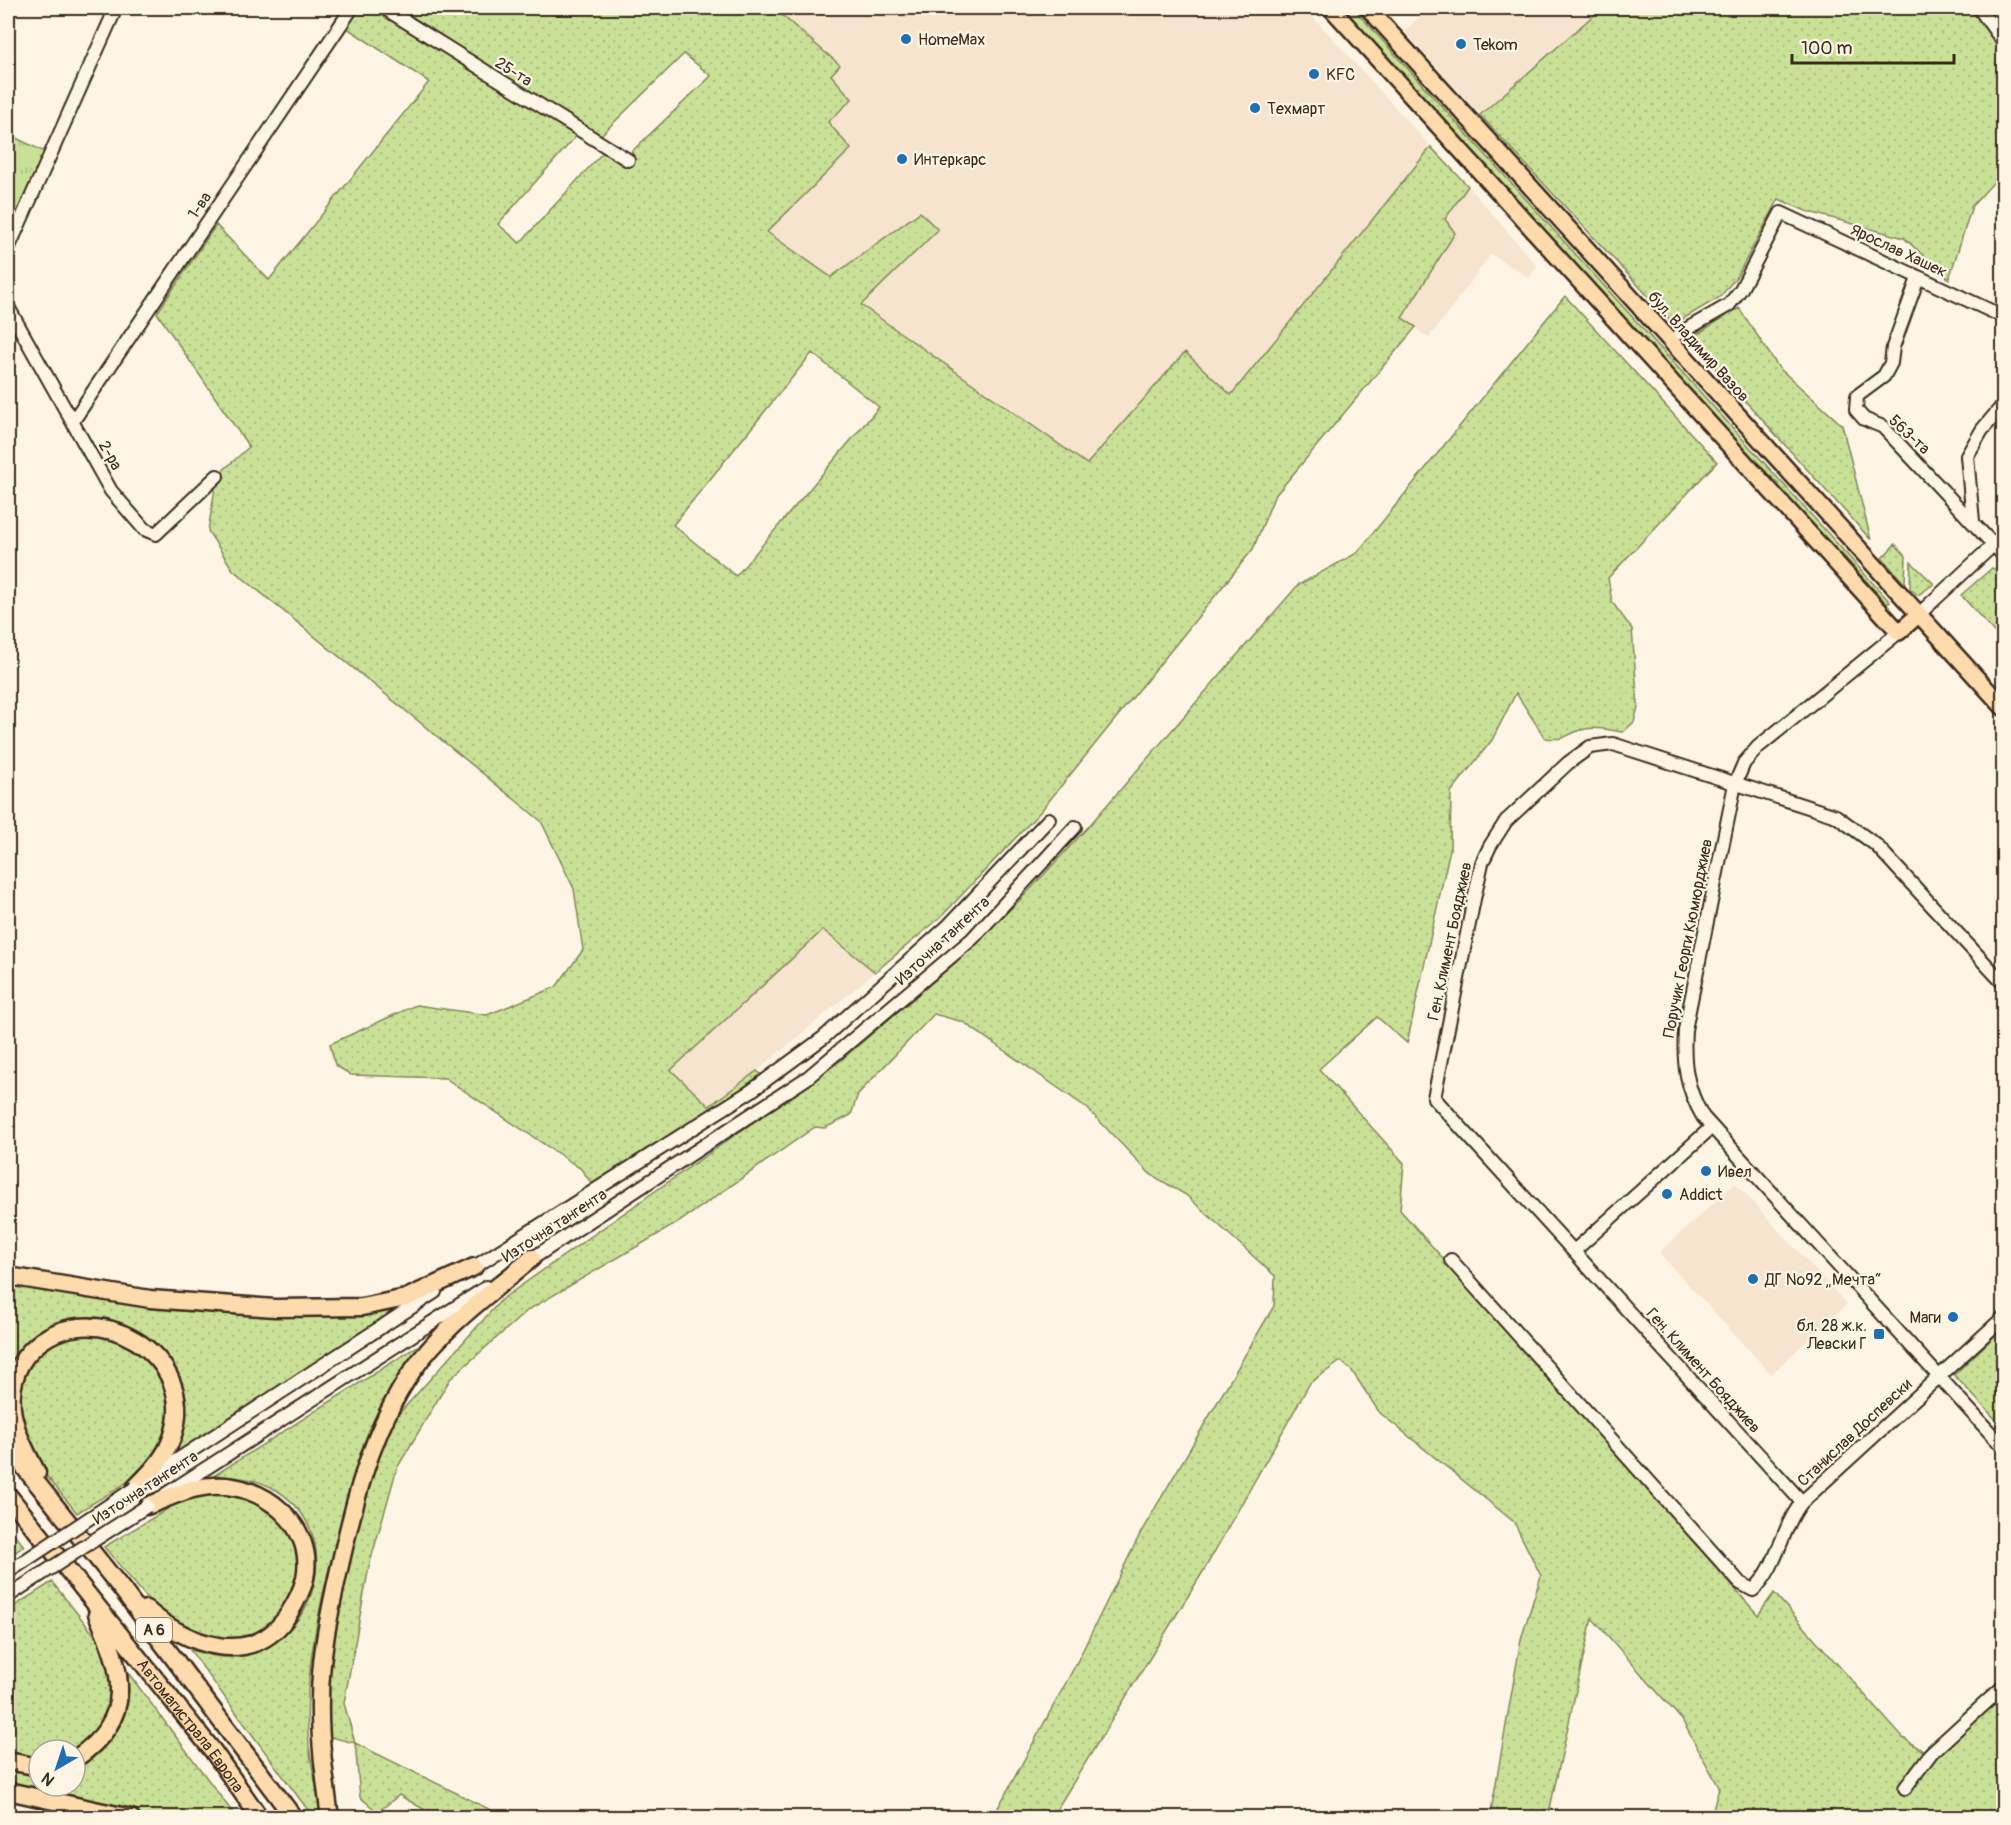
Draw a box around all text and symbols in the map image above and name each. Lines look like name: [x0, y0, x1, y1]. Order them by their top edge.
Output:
scale bar: [1792, 27, 1954, 65]
place label: HomeMax: [918, 30, 985, 50]
marker: HomeMax: [899, 32, 913, 46]
place label: Tekom: [1473, 35, 1518, 55]
marker: Tekom: [1454, 37, 1468, 51]
text: 100 m: [1801, 37, 1853, 60]
street label: 25-та: [491, 53, 536, 91]
place label: KFC: [1326, 65, 1355, 85]
marker: KFC: [1307, 67, 1321, 81]
place label: Техмарт: [1267, 99, 1325, 119]
marker: Техмарт: [1248, 101, 1262, 115]
place label: Интеркарс: [914, 150, 986, 170]
marker: Интеркарс: [895, 152, 909, 166]
street label: 1-ва: [184, 188, 216, 223]
street label: Ярослав Хашек: [1847, 220, 1950, 282]
street label: бул. Владимир Вазов: [1643, 287, 1753, 406]
street label: 563-та: [1885, 411, 1934, 459]
street label: 2-ра: [94, 437, 126, 474]
street label: Поручик Георги Кюмюрджиев: [1659, 837, 1717, 1039]
street label: Ген. Климент Бояджиев: [1423, 860, 1477, 1022]
street label: Източна тангента: [892, 892, 994, 989]
place label: Ивел: [1718, 1162, 1752, 1182]
marker: Ивел: [1699, 1164, 1713, 1178]
street label: Източна тангента: [498, 1184, 611, 1267]
place label: Addict: [1679, 1185, 1723, 1205]
marker: Addict: [1660, 1187, 1674, 1201]
place label: ДГ №92 „Мечта“: [1764, 1270, 1882, 1290]
marker: ДГ №92 „Мечта“: [1746, 1272, 1760, 1286]
street label: Ген. Климент Бояджиев: [1642, 1304, 1765, 1437]
place label: Маги: [1909, 1308, 1941, 1328]
marker: Маги: [1946, 1310, 1960, 1324]
place label: бл. 28 ж.к. Левски Г: [1796, 1316, 1867, 1354]
marker: бл. 28 ж.к. Левски Г: [1872, 1327, 1886, 1341]
street label: Станислав Доспевски: [1793, 1374, 1916, 1491]
street label: Източна тангента: [89, 1446, 202, 1529]
road number: A 6: [136, 1618, 172, 1642]
street label: Автомагистрала Европа: [132, 1655, 248, 1797]
north arrow: [27, 1738, 87, 1798]
text: N: [38, 1768, 59, 1790]

